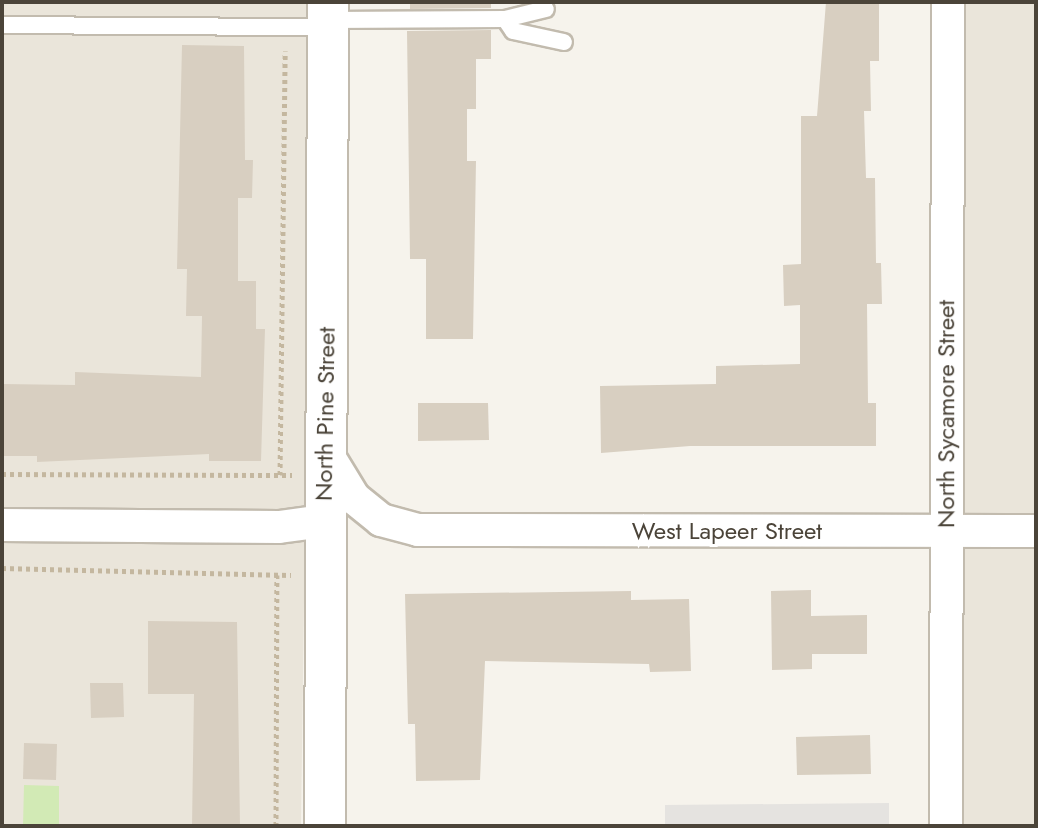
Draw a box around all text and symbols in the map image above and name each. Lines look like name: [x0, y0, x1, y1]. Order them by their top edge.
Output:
street label: North Sycamore Street: [932, 300, 960, 528]
street label: North Pine Street: [309, 327, 341, 501]
street label: West Lapeer Street: [632, 517, 822, 545]

